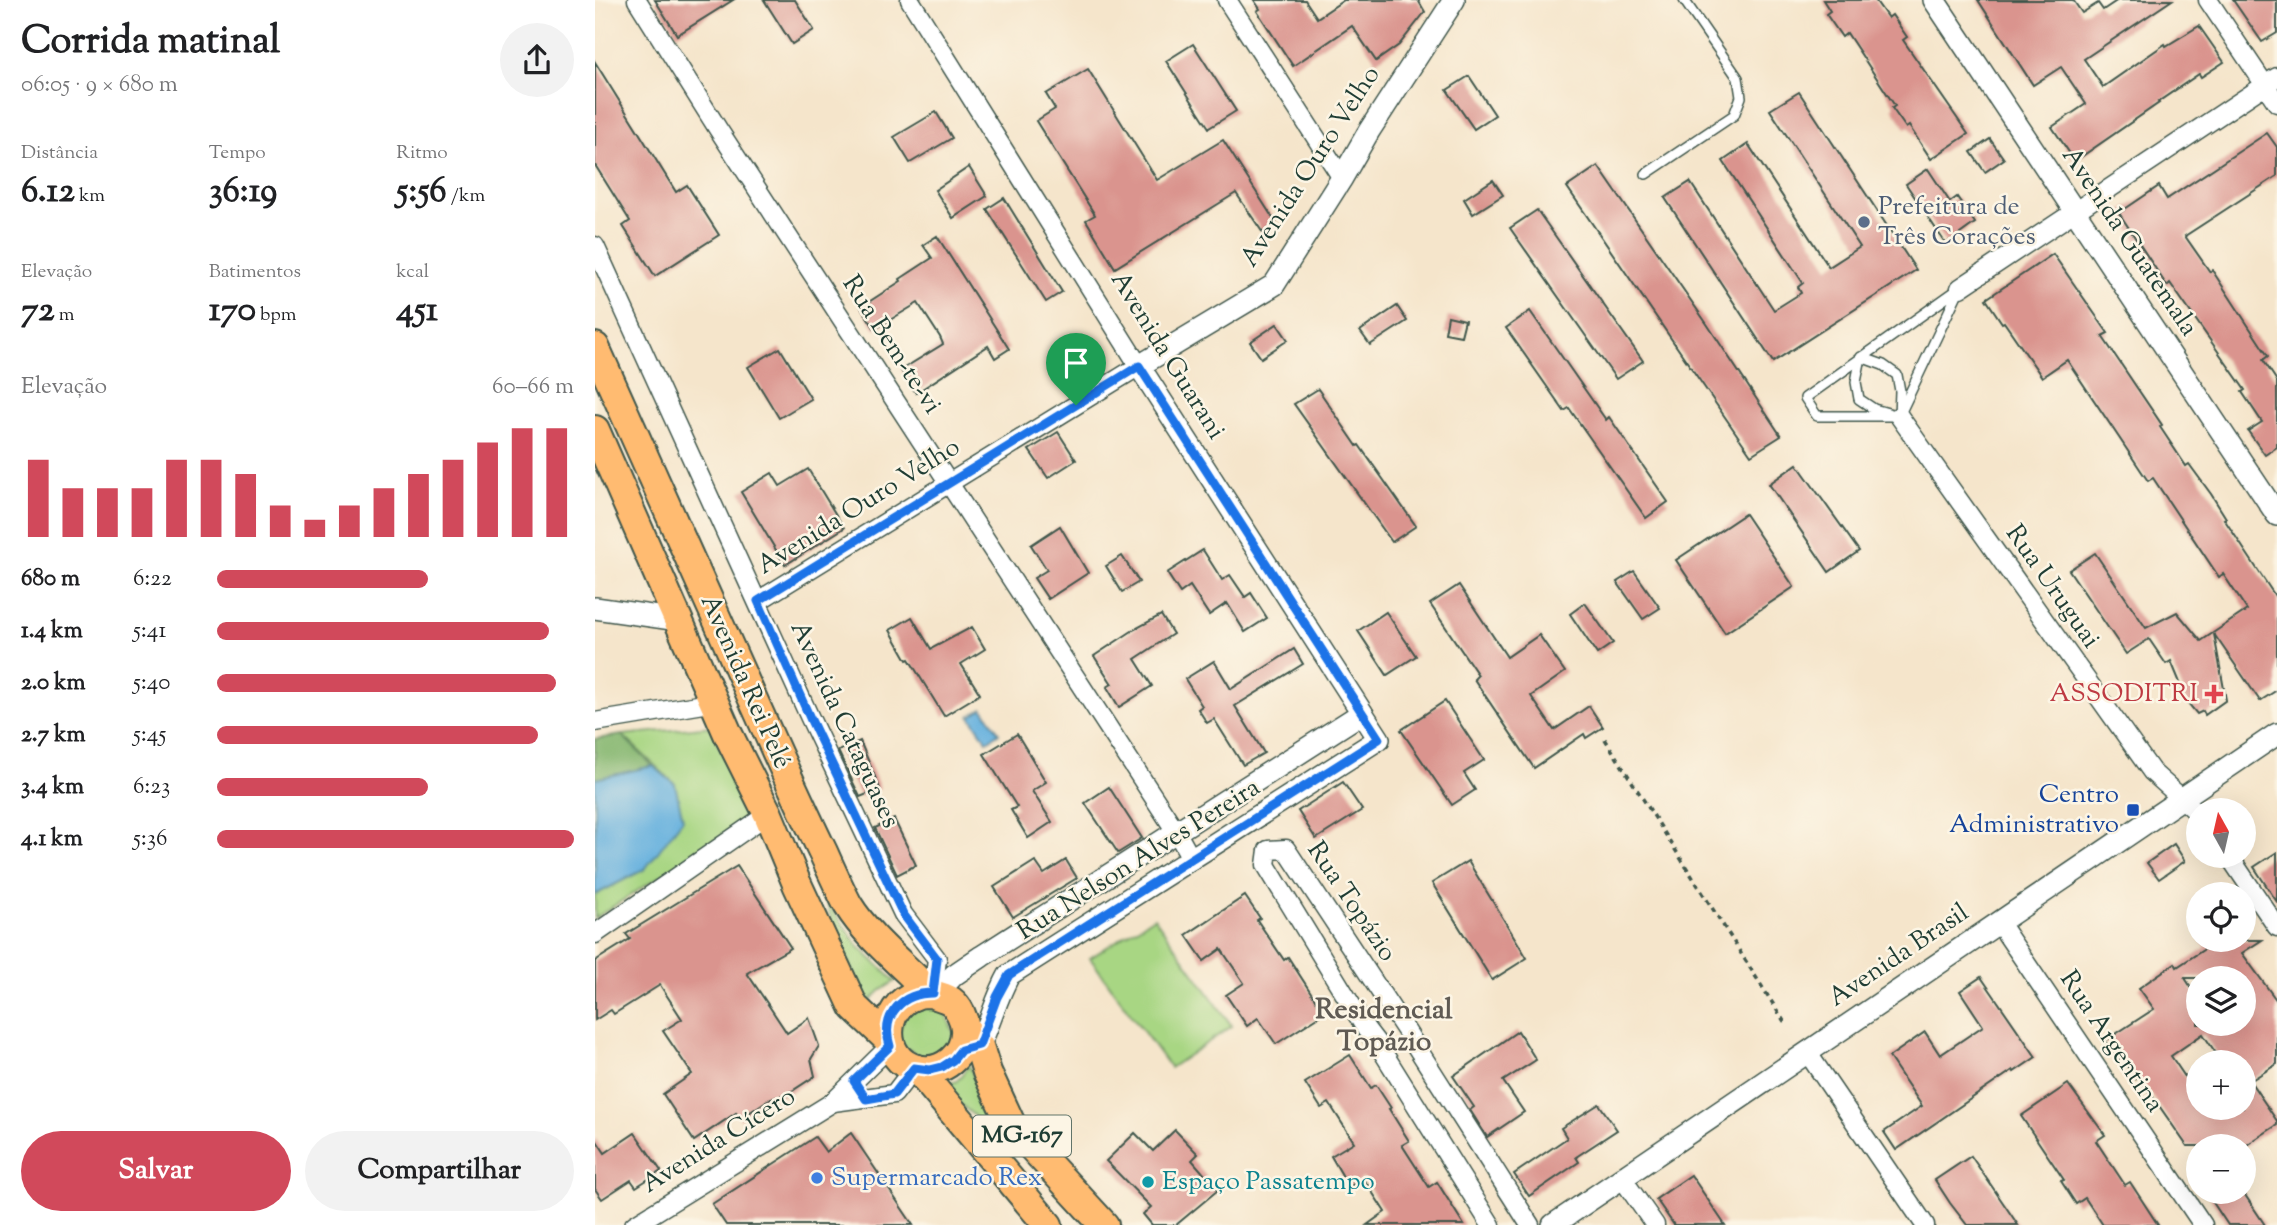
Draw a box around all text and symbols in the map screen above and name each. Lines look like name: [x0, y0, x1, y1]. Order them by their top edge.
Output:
text: Corrida matinal: [21, 16, 280, 70]
button: share: [500, 23, 574, 97]
street label: Avenida Ouro Velho: [1232, 59, 1390, 275]
text: 06:05 · 9 × 680 m: [21, 69, 178, 102]
text: Distância: [21, 140, 98, 167]
text: Tempo: [209, 140, 266, 167]
text: Ritmo: [396, 140, 448, 167]
street label: Avenida Guatemala: [2052, 140, 2206, 344]
text: 6.12: [21, 167, 75, 218]
text: 36:19: [209, 167, 277, 218]
text: 5:56: [396, 167, 447, 218]
text: km: [75, 183, 105, 210]
text: /km: [447, 183, 485, 210]
place label: Prefeitura de Três Corações: [1878, 189, 2036, 256]
marker: Prefeitura de Três Corações: [1856, 214, 1872, 230]
text: Elevação: [21, 259, 92, 286]
text: Batimentos: [209, 259, 301, 286]
text: kcal: [396, 259, 429, 286]
street label: Avenida Guarani: [1100, 265, 1234, 447]
street label: Rua Bem-te-vi: [832, 268, 950, 422]
text: 72: [21, 286, 55, 337]
text: 170: [209, 286, 256, 337]
text: 451: [396, 286, 438, 337]
text: m: [55, 302, 74, 329]
text: bpm: [256, 302, 296, 329]
pin: [1046, 333, 1106, 405]
icon: arrive: [1057, 344, 1095, 382]
text: Elevação: [21, 371, 107, 404]
text: 60–66 m: [492, 371, 574, 404]
street label: Avenida Ouro Velho: [750, 430, 968, 584]
street label: Rua Uruguai: [1996, 518, 2108, 656]
text: 680 m: [21, 563, 80, 596]
text: 6:22: [133, 563, 172, 596]
street label: Avenida Rei Pelé: [690, 589, 800, 775]
text: 1.4 km: [21, 615, 83, 648]
text: 5:41: [133, 615, 166, 648]
street label: Avenida Cataguases: [780, 615, 908, 835]
text: 2.0 km: [21, 667, 86, 700]
text: 5:40: [133, 667, 170, 700]
place label: ASSODITRI: [2050, 676, 2198, 713]
marker: ASSODITRI: [2204, 684, 2224, 704]
text: 2.7 km: [21, 719, 86, 752]
text: 5:45: [133, 719, 166, 752]
street label: Rua Nelson Alves Pereira: [1010, 770, 1268, 950]
text: 3.4 km: [21, 771, 84, 804]
text: 6:23: [133, 771, 170, 804]
place label: Centro Administrativo: [1949, 777, 2119, 844]
north arrow: [2186, 798, 2256, 868]
map controls: [2186, 798, 2256, 1204]
marker: Centro Administrativo: [2125, 802, 2141, 818]
text: 4.1 km: [21, 823, 83, 856]
text: 5:36: [133, 823, 167, 856]
street label: Rua Topázio: [1297, 834, 1405, 970]
button: locate: [2186, 882, 2256, 952]
street label: Avenida Brasil: [1821, 895, 1977, 1017]
street label: Rua Argentina: [2050, 964, 2172, 1120]
button: layers: [2186, 966, 2256, 1036]
district label: Residencial Topázio: [1315, 991, 1453, 1063]
button: +: [2186, 1050, 2256, 1120]
street label: Avenida Cícero: [635, 1079, 803, 1203]
road number: MG-167: [973, 1116, 1071, 1156]
button: Salvar: [21, 1131, 291, 1211]
button: Compartilhar: [305, 1131, 574, 1211]
button: −: [2186, 1134, 2256, 1204]
place label: Supermarcado Rex: [831, 1160, 1042, 1197]
place label: Espaço Passatempo: [1162, 1164, 1375, 1201]
marker: Supermarcado Rex: [809, 1170, 825, 1186]
marker: Espaço Passatempo: [1140, 1174, 1156, 1190]

